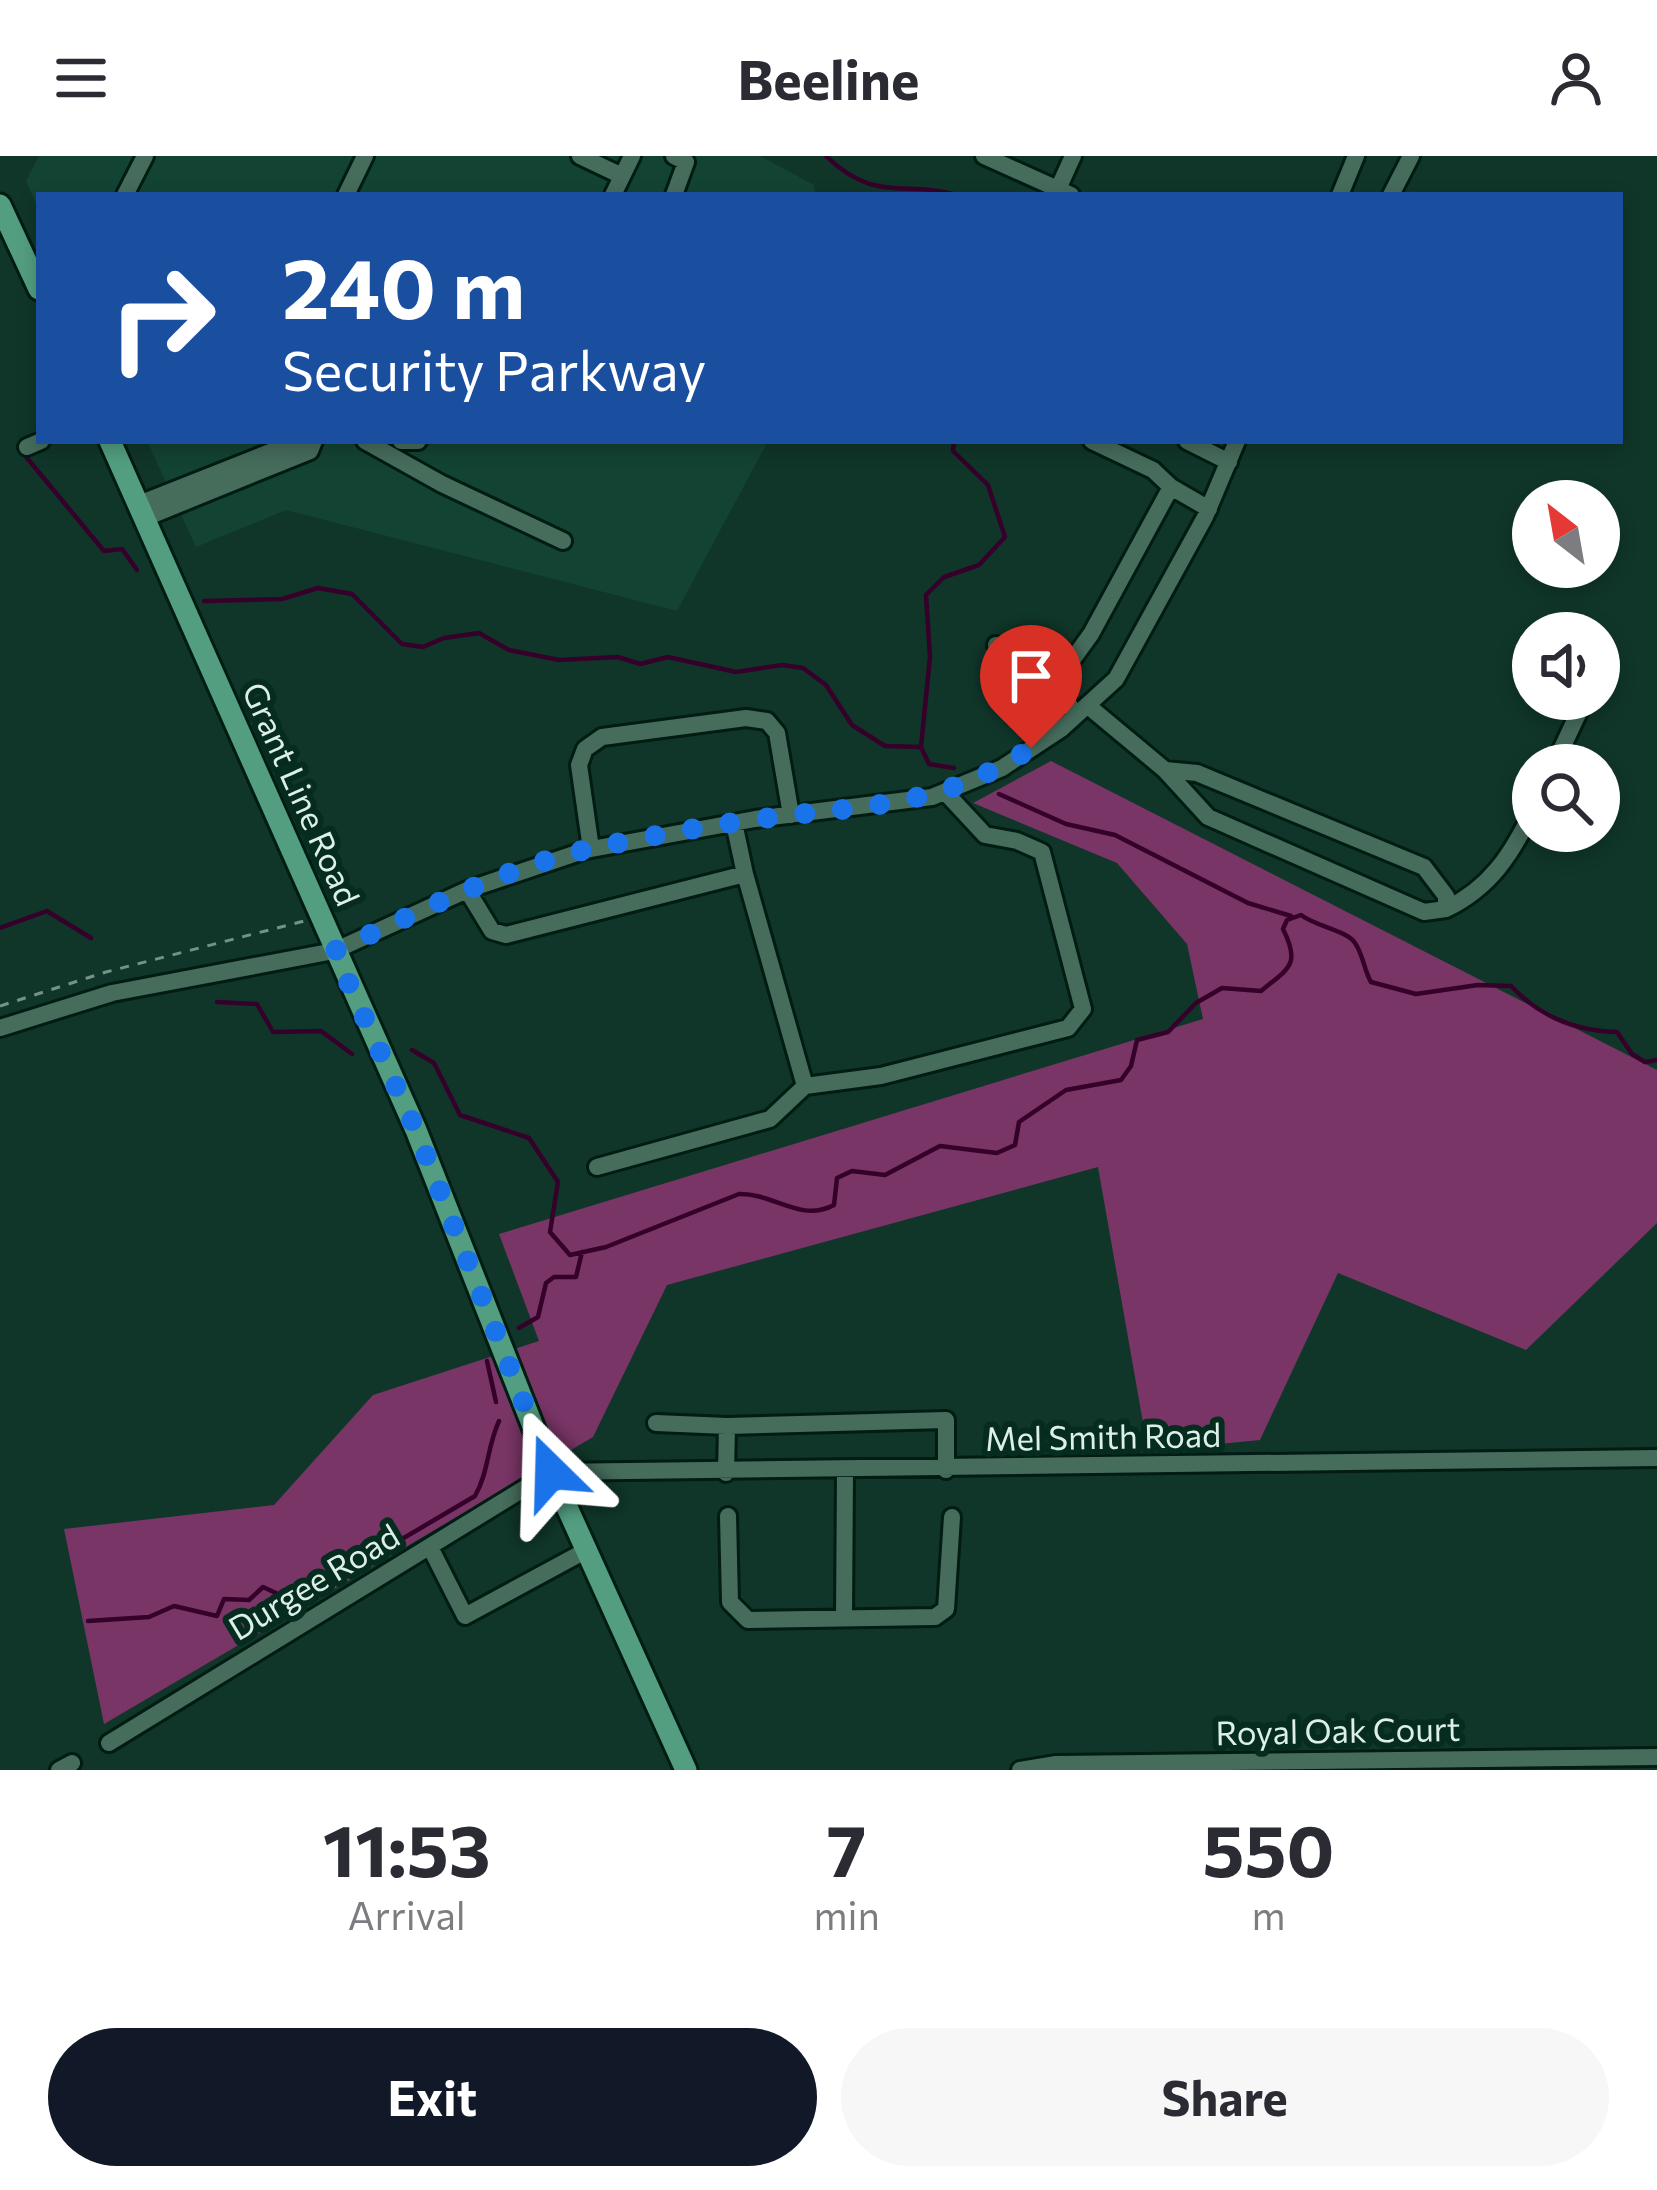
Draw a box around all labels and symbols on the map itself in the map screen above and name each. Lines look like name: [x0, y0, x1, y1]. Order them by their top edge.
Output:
north arrow: [1512, 480, 1620, 588]
pin: [980, 625, 1082, 748]
street label: Grant Line Road: [235, 675, 370, 911]
position arrow: [488, 1409, 614, 1535]
street label: Mel Smith Road: [985, 1413, 1221, 1458]
street label: Durgee Road: [221, 1514, 406, 1648]
street label: Royal Oak Court: [1215, 1707, 1461, 1752]

